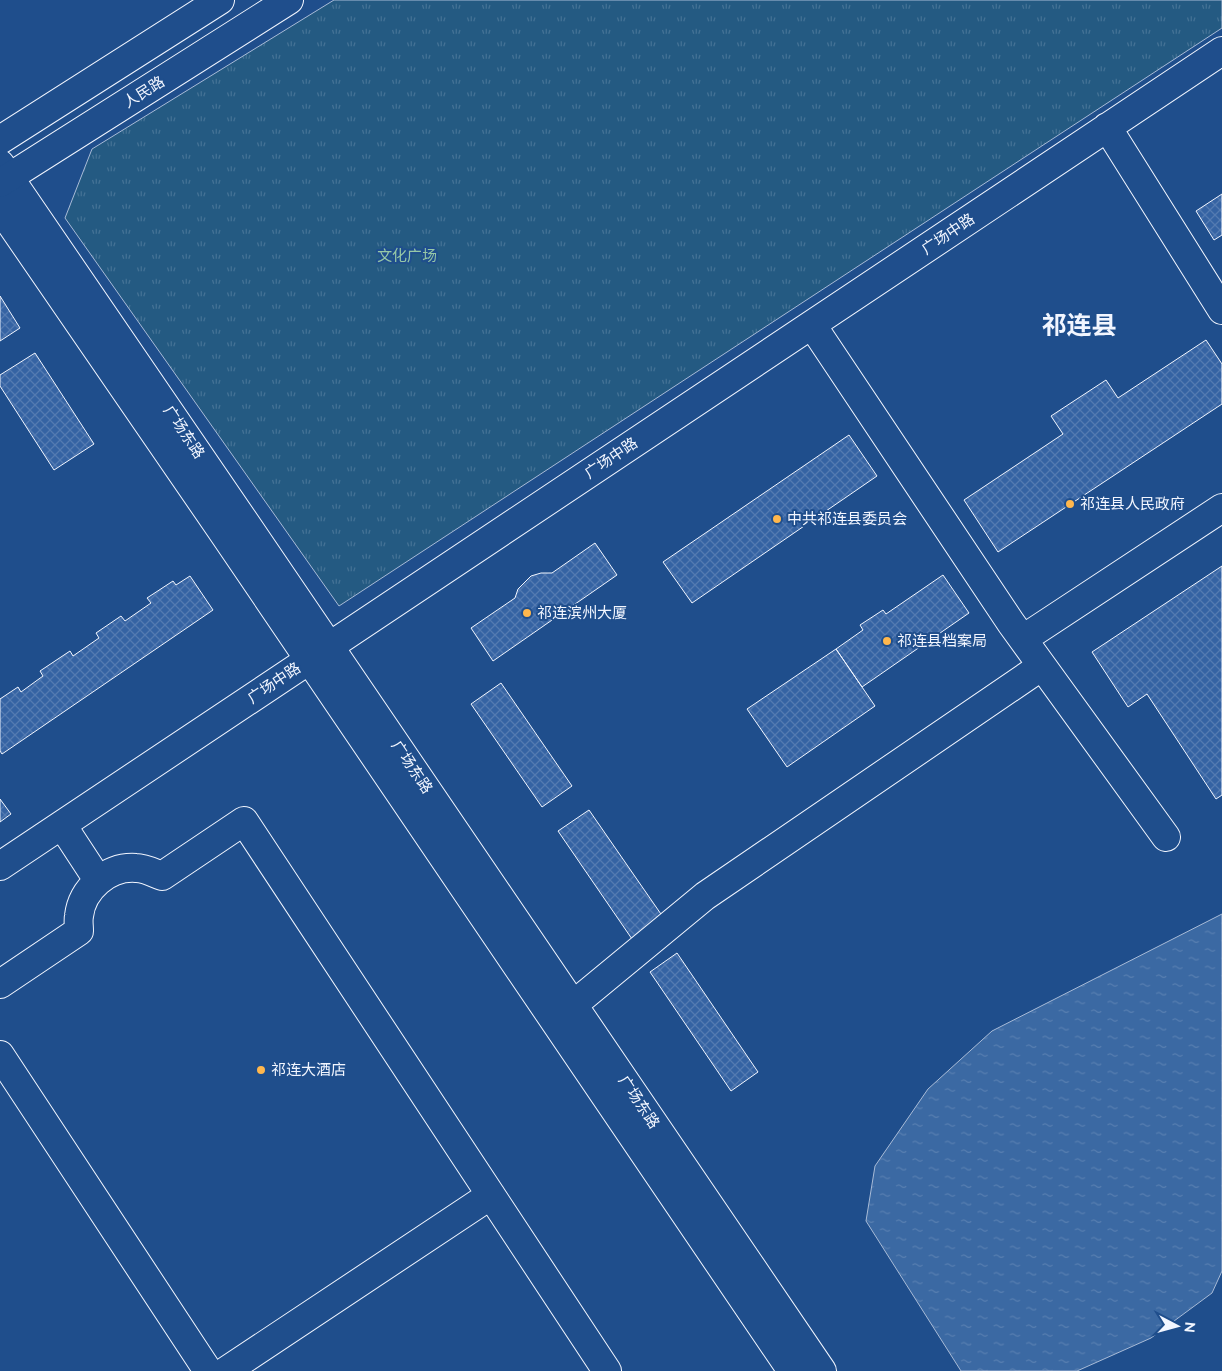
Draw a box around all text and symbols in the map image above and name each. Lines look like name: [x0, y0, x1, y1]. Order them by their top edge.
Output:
street label: 人民路: [120, 72, 168, 112]
street label: 广场中路: [918, 210, 978, 258]
park label: 文化广场: [377, 247, 437, 265]
district label: 祁连县: [1041, 310, 1117, 340]
street label: 广场东路: [160, 402, 208, 462]
street label: 广场中路: [581, 434, 641, 482]
place label: 祁连县人民政府: [1080, 495, 1185, 513]
marker: 祁连县人民政府: [1064, 498, 1076, 510]
place label: 中共祁连县委员会: [787, 510, 907, 528]
marker: 中共祁连县委员会: [771, 513, 783, 525]
place label: 祁连滨州大厦: [537, 604, 627, 622]
marker: 祁连滨州大厦: [521, 607, 533, 619]
place label: 祁连县档案局: [897, 632, 987, 650]
marker: 祁连县档案局: [881, 635, 893, 647]
street label: 广场中路: [244, 659, 304, 707]
street label: 广场东路: [388, 737, 436, 797]
place label: 祁连大酒店: [271, 1061, 346, 1079]
marker: 祁连大酒店: [255, 1064, 267, 1076]
street label: 广场东路: [615, 1072, 663, 1132]
north arrow: [1152, 1301, 1202, 1351]
text: N: [1181, 1321, 1198, 1334]

